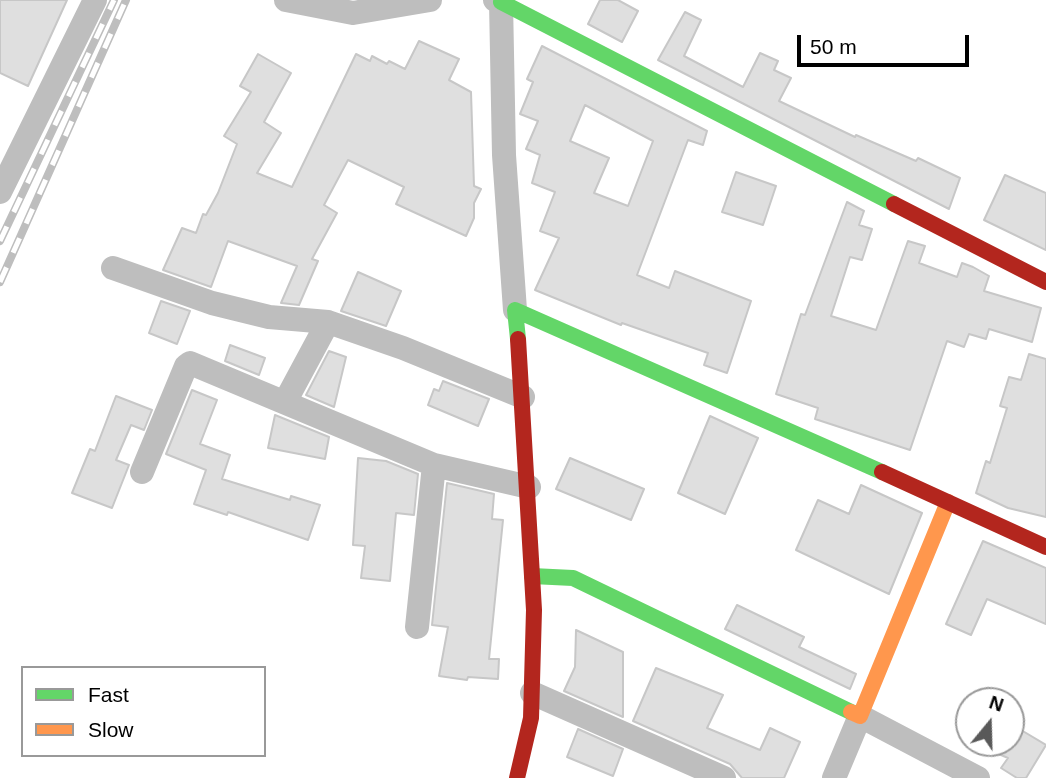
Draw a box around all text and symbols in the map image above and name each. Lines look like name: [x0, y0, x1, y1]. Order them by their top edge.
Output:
scale bar: [801, 21, 972, 65]
text: 50 m: [810, 35, 857, 58]
legend: [21, 666, 266, 757]
text: Fast: [88, 683, 129, 706]
north arrow: [955, 687, 1025, 757]
text: N: [986, 691, 1006, 716]
text: Slow: [88, 718, 134, 741]

